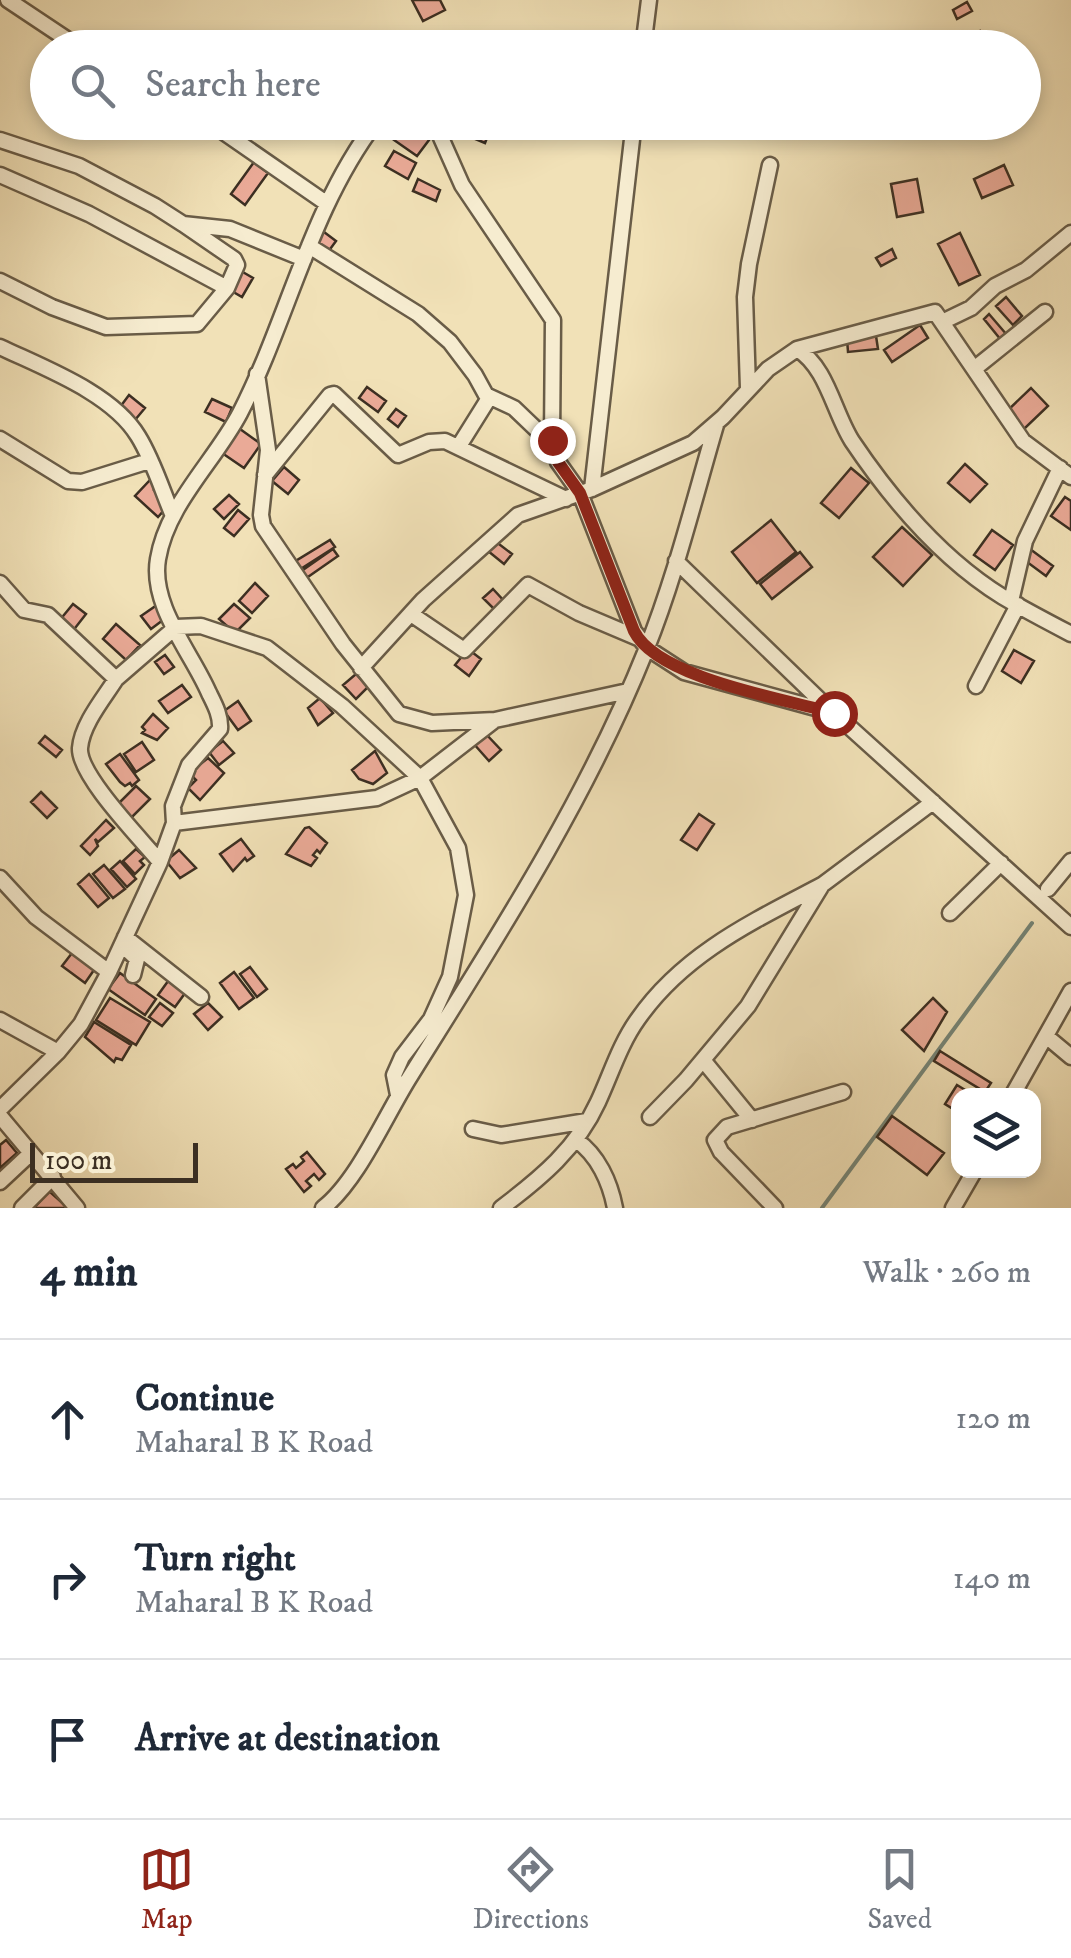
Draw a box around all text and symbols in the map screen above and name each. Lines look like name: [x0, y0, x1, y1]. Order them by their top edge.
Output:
search box: [30, 30, 1041, 140]
icon: search: [65, 58, 120, 113]
text: Search here: [145, 61, 321, 109]
route end: [530, 418, 576, 464]
route start: [812, 691, 858, 737]
map controls: [951, 1088, 1041, 1178]
button: layers: [951, 1088, 1041, 1178]
scale bar: [30, 1138, 198, 1182]
text: 100 m: [45, 1143, 112, 1178]
text: 4 min: [40, 1247, 138, 1299]
text: Walk · 260 m: [863, 1253, 1031, 1293]
text: Continue: [135, 1375, 274, 1423]
icon: ahead: [40, 1392, 95, 1447]
text: 120 m: [955, 1399, 1031, 1439]
text: Maharal B K Road: [135, 1423, 373, 1463]
text: Turn right: [135, 1535, 296, 1583]
icon: right: [40, 1552, 95, 1607]
text: 140 m: [953, 1559, 1031, 1599]
text: Maharal B K Road: [135, 1583, 373, 1623]
icon: arrive: [40, 1712, 95, 1767]
text: Arrive at destination: [135, 1715, 440, 1763]
tab: Map: [139, 1842, 194, 1937]
tab: Directions: [473, 1842, 589, 1937]
tab: Saved: [867, 1842, 932, 1937]

